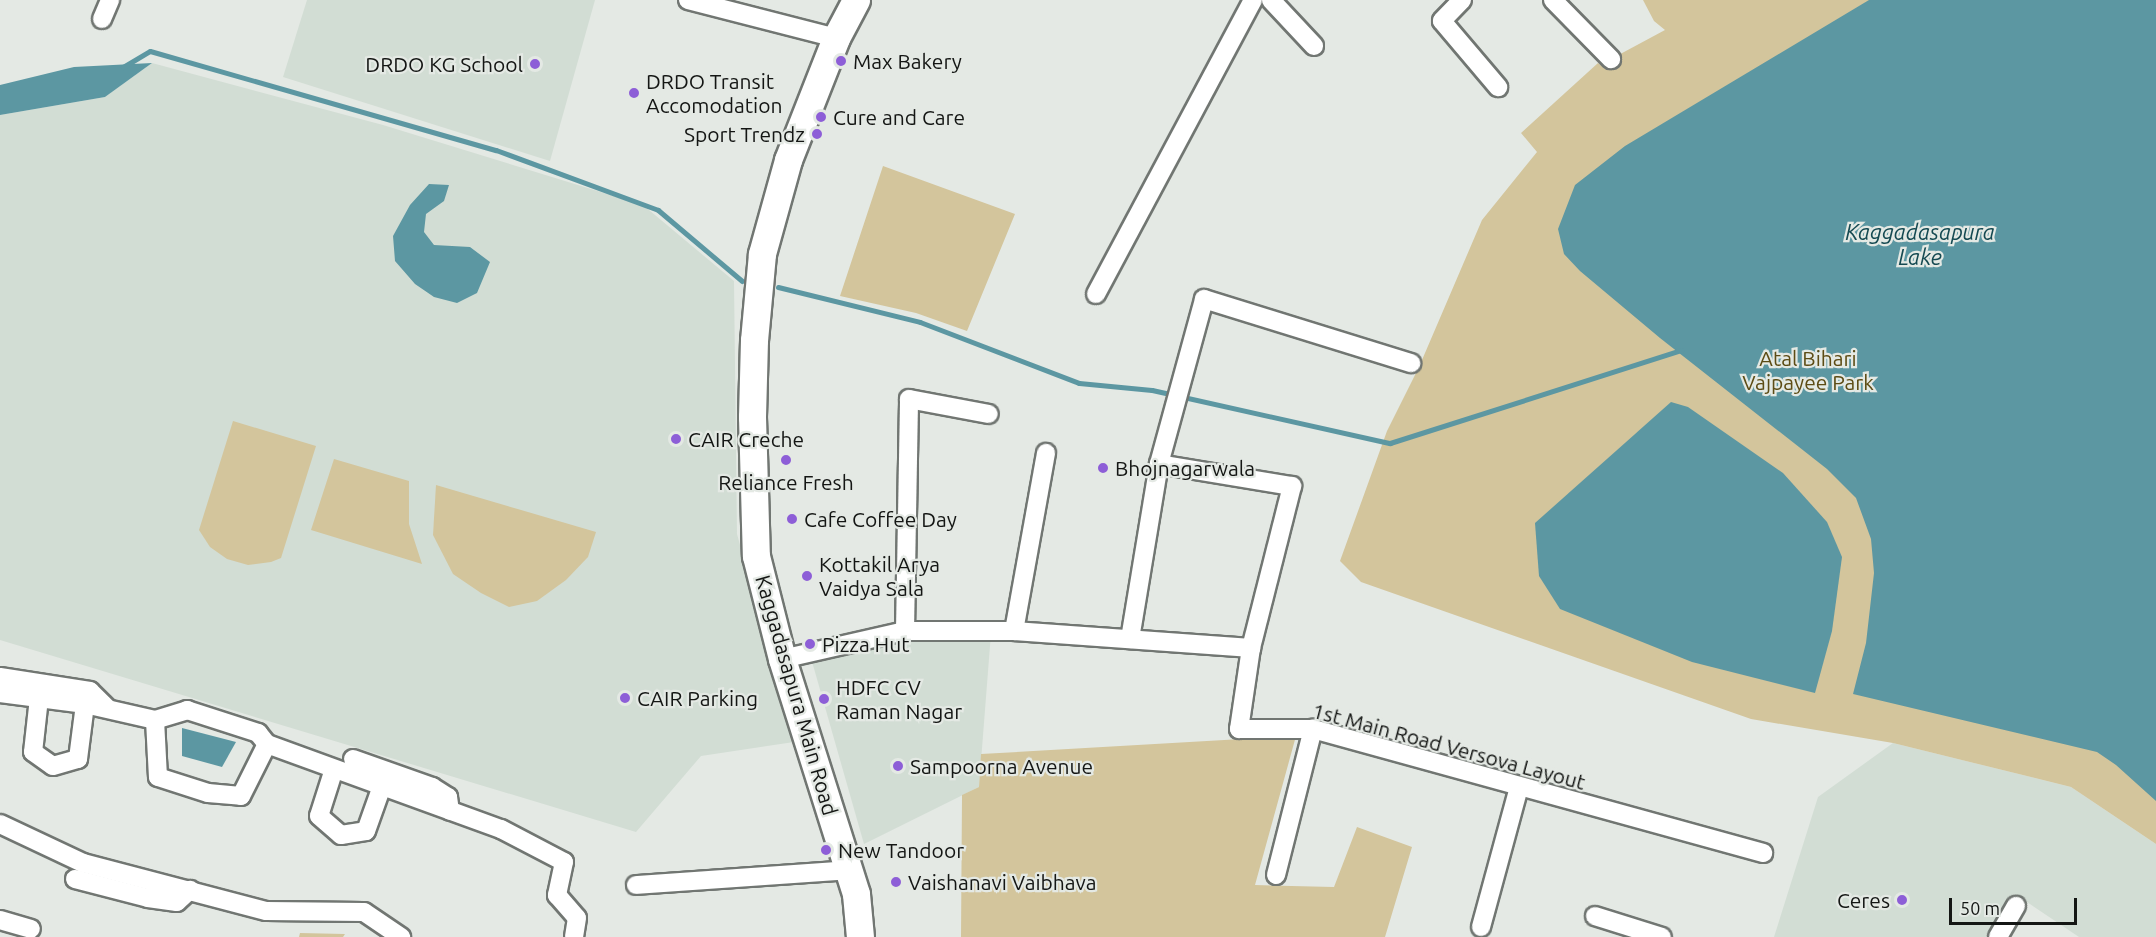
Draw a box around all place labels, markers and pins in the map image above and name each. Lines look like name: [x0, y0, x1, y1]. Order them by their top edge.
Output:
place label: Max Bakery: [853, 48, 962, 74]
place label: DRDO KG School: [365, 51, 523, 77]
marker: Max Bakery: [834, 54, 848, 68]
marker: DRDO KG School: [528, 57, 542, 71]
place label: DRDO Transit Accomodation: [646, 68, 782, 118]
marker: DRDO Transit Accomodation: [627, 86, 641, 100]
place label: Cure and Care: [833, 104, 965, 130]
marker: Cure and Care: [814, 110, 828, 124]
place label: Sport Trendz: [684, 121, 805, 147]
marker: Sport Trendz: [810, 127, 824, 141]
place label: CAIR Creche: [688, 426, 804, 452]
marker: CAIR Creche: [669, 432, 683, 446]
marker: Reliance Fresh: [779, 453, 793, 467]
place label: Bhojnagarwala: [1115, 455, 1255, 481]
marker: Bhojnagarwala: [1096, 461, 1110, 475]
place label: Reliance Fresh: [718, 469, 854, 495]
place label: Cafe Coffee Day: [804, 506, 957, 532]
marker: Cafe Coffee Day: [785, 512, 799, 526]
place label: Kottakil Arya Vaidya Sala: [819, 551, 940, 601]
marker: Kottakil Arya Vaidya Sala: [800, 569, 814, 583]
place label: Pizza Hut: [822, 631, 909, 657]
marker: Pizza Hut: [803, 637, 817, 651]
place label: HDFC CV Raman Nagar: [836, 674, 962, 724]
place label: CAIR Parking: [637, 685, 758, 711]
marker: CAIR Parking: [618, 691, 632, 705]
marker: HDFC CV Raman Nagar: [817, 692, 831, 706]
place label: Sampoorna Avenue: [910, 753, 1093, 779]
marker: Sampoorna Avenue: [891, 759, 905, 773]
place label: New Tandoor: [838, 837, 964, 863]
marker: New Tandoor: [819, 843, 833, 857]
place label: Vaishanavi Vaibhava: [908, 869, 1097, 895]
marker: Vaishanavi Vaibhava: [889, 875, 903, 889]
place label: Ceres: [1837, 887, 1890, 913]
marker: Ceres: [1895, 893, 1909, 907]

